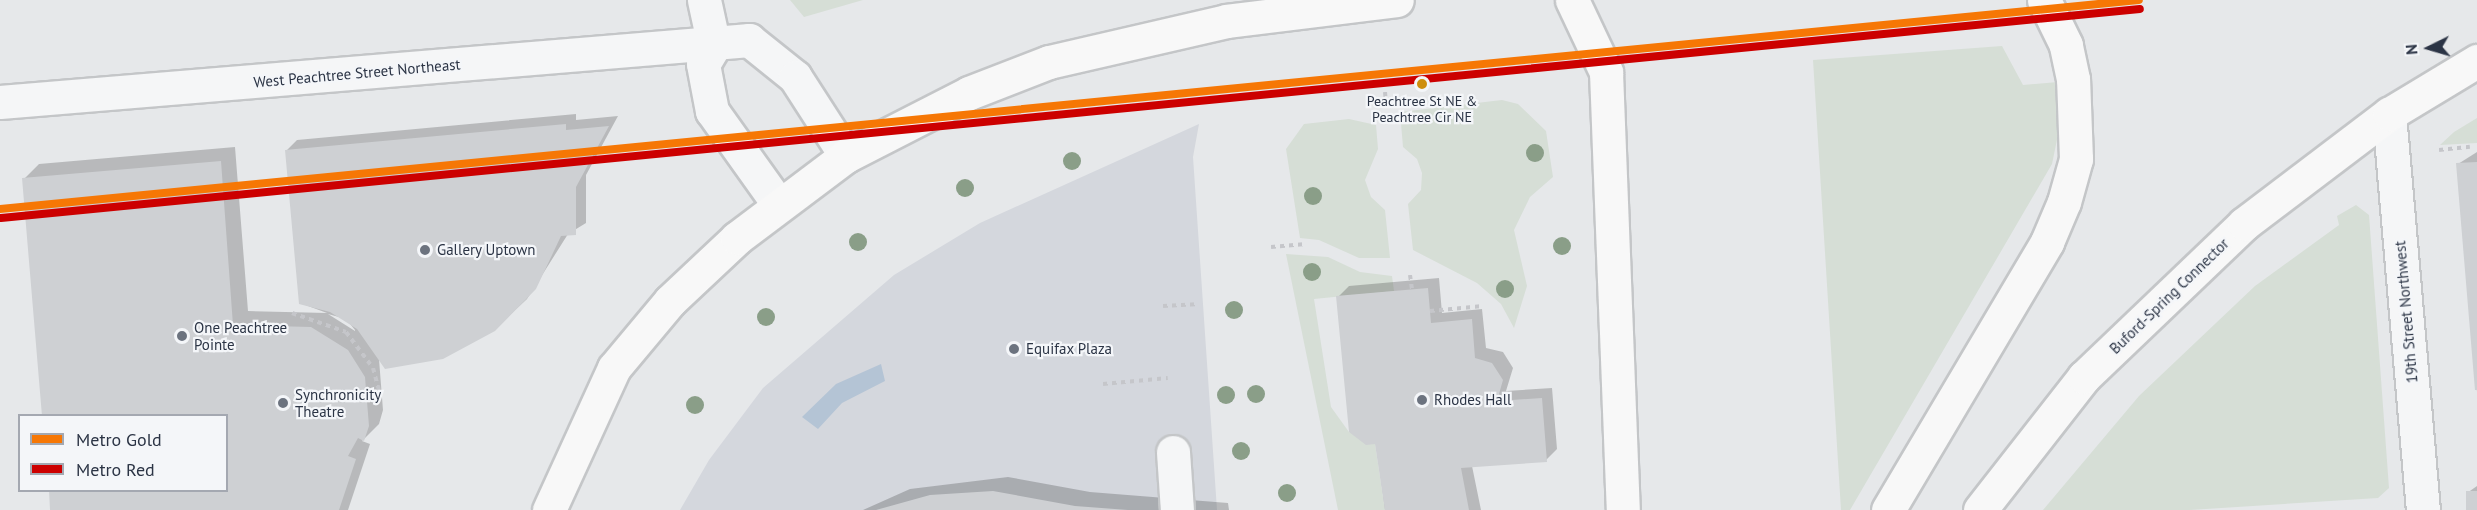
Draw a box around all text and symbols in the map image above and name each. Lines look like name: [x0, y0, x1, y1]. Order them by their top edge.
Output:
north arrow: [2399, 18, 2459, 78]
text: N: [2401, 43, 2421, 56]
street label: West Peachtree Street Northeast: [253, 55, 461, 91]
marker: Peachtree St NE & Peachtree Cir NE: [1416, 78, 1428, 90]
place label: Peachtree St NE & Peachtree Cir NE: [1367, 93, 1477, 125]
street label: Buford-Spring Connector: [2106, 235, 2232, 357]
street label: 19th Street Northwest: [2391, 240, 2421, 384]
place label: Gallery Uptown: [437, 241, 536, 259]
marker: Gallery Uptown: [418, 243, 432, 257]
place label: One Peachtree Pointe: [194, 318, 287, 353]
marker: One Peachtree Pointe: [175, 329, 189, 343]
place label: Equifax Plaza: [1026, 340, 1113, 358]
marker: Equifax Plaza: [1007, 342, 1021, 356]
place label: Synchronicity Theatre: [295, 385, 381, 420]
place label: Rhodes Hall: [1434, 391, 1511, 409]
marker: Rhodes Hall: [1415, 393, 1429, 407]
marker: Synchronicity Theatre: [276, 396, 290, 410]
legend: [18, 414, 228, 492]
text: Metro Gold: [76, 428, 162, 451]
text: Metro Red: [76, 458, 155, 481]

